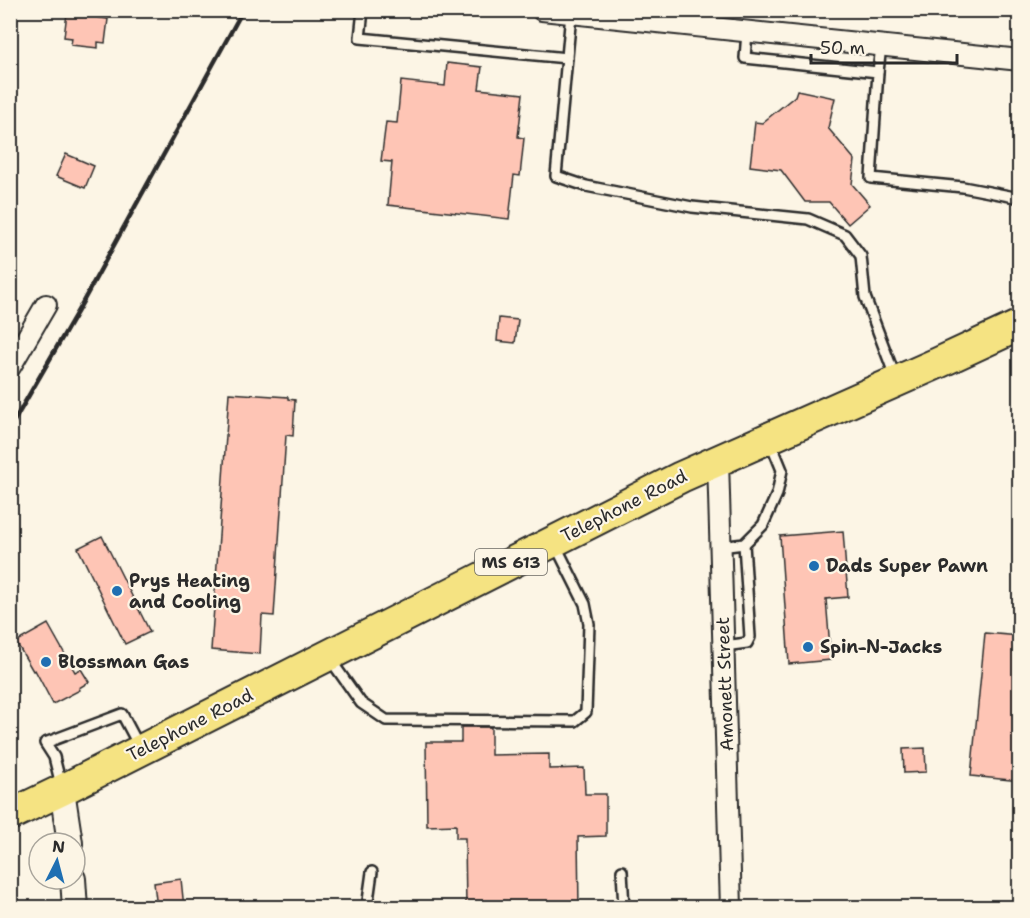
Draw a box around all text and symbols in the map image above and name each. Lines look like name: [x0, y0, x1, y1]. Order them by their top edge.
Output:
scale bar: [811, 27, 956, 65]
text: 50 m: [820, 36, 865, 60]
street label: Telephone Road: [557, 464, 691, 548]
road number: MS 613: [475, 549, 547, 575]
place label: Dads Super Pawn: [826, 554, 988, 578]
marker: Dads Super Pawn: [807, 559, 821, 573]
place label: Prys Heating and Cooling: [129, 569, 250, 614]
marker: Prys Heating and Cooling: [110, 584, 124, 598]
street label: Amonett Street: [711, 616, 739, 752]
place label: Spin-N-Jacks: [820, 635, 942, 659]
marker: Spin-N-Jacks: [801, 640, 815, 654]
place label: Blossman Gas: [58, 650, 189, 674]
marker: Blossman Gas: [39, 655, 53, 669]
street label: Telephone Road: [123, 683, 257, 767]
north arrow: [27, 831, 87, 891]
text: N: [51, 835, 66, 858]

